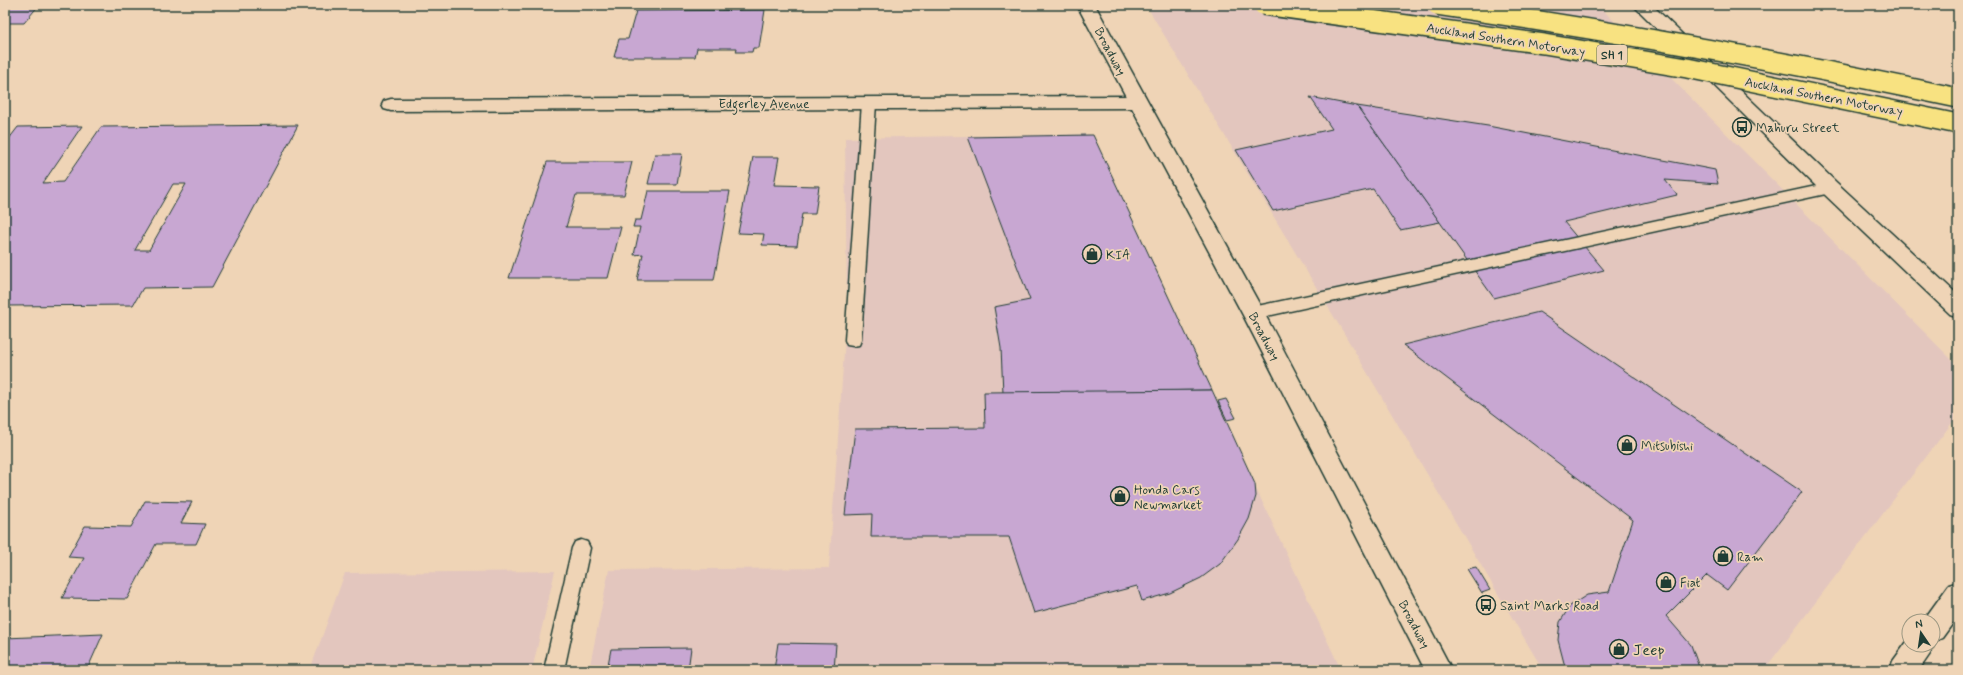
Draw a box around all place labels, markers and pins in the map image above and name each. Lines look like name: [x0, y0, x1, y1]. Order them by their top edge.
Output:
bus stop icon: Mahuru Street: [1731, 116, 1753, 138]
place label: Mahuru Street: [1756, 120, 1840, 137]
shop icon: KIA: [1081, 243, 1103, 265]
place label: KIA: [1106, 247, 1130, 264]
shop icon: Mitsubishi: [1616, 434, 1638, 456]
place label: Mitsubishi: [1641, 438, 1693, 455]
place label: Honda Cars Newmarket: [1134, 482, 1202, 514]
shop icon: Honda Cars Newmarket: [1109, 485, 1131, 507]
shop icon: Ram: [1712, 545, 1734, 567]
place label: Ram: [1737, 549, 1764, 566]
shop icon: Fiat: [1655, 571, 1677, 593]
place label: Fiat: [1680, 575, 1701, 592]
bus stop icon: Saint Marks Road: [1475, 594, 1497, 616]
place label: Saint Marks Road: [1500, 598, 1599, 615]
shop icon: Jeep: [1608, 638, 1630, 660]
place label: Jeep: [1633, 640, 1664, 661]

